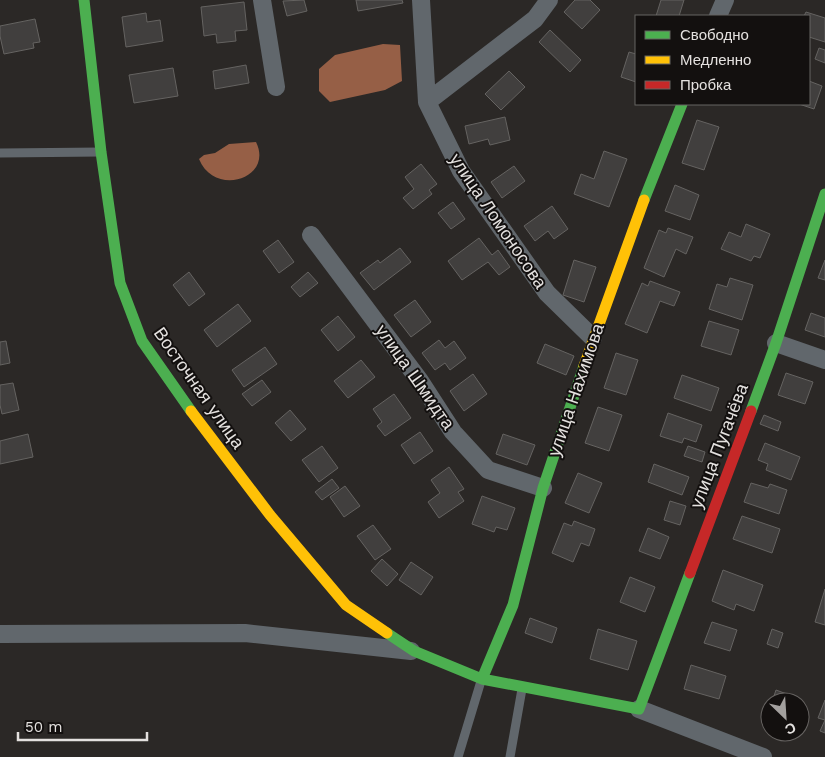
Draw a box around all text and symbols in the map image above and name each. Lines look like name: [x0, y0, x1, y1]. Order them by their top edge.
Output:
legend: [635, 15, 810, 105]
text: Свободно: [680, 26, 749, 44]
text: Медленно: [680, 51, 751, 69]
text: Пробка: [680, 76, 732, 94]
street label: улица Ломоносова: [445, 149, 552, 293]
street label: улица Шмидта: [372, 320, 460, 434]
street label: улица Нахимова: [543, 320, 608, 459]
street label: Восточная улица: [150, 323, 250, 453]
street label: улица Пугачёва: [685, 379, 752, 511]
north arrow: [760, 692, 810, 742]
scale bar: [18, 710, 146, 742]
text: 50 m: [25, 718, 62, 736]
text: С: [783, 719, 798, 738]

